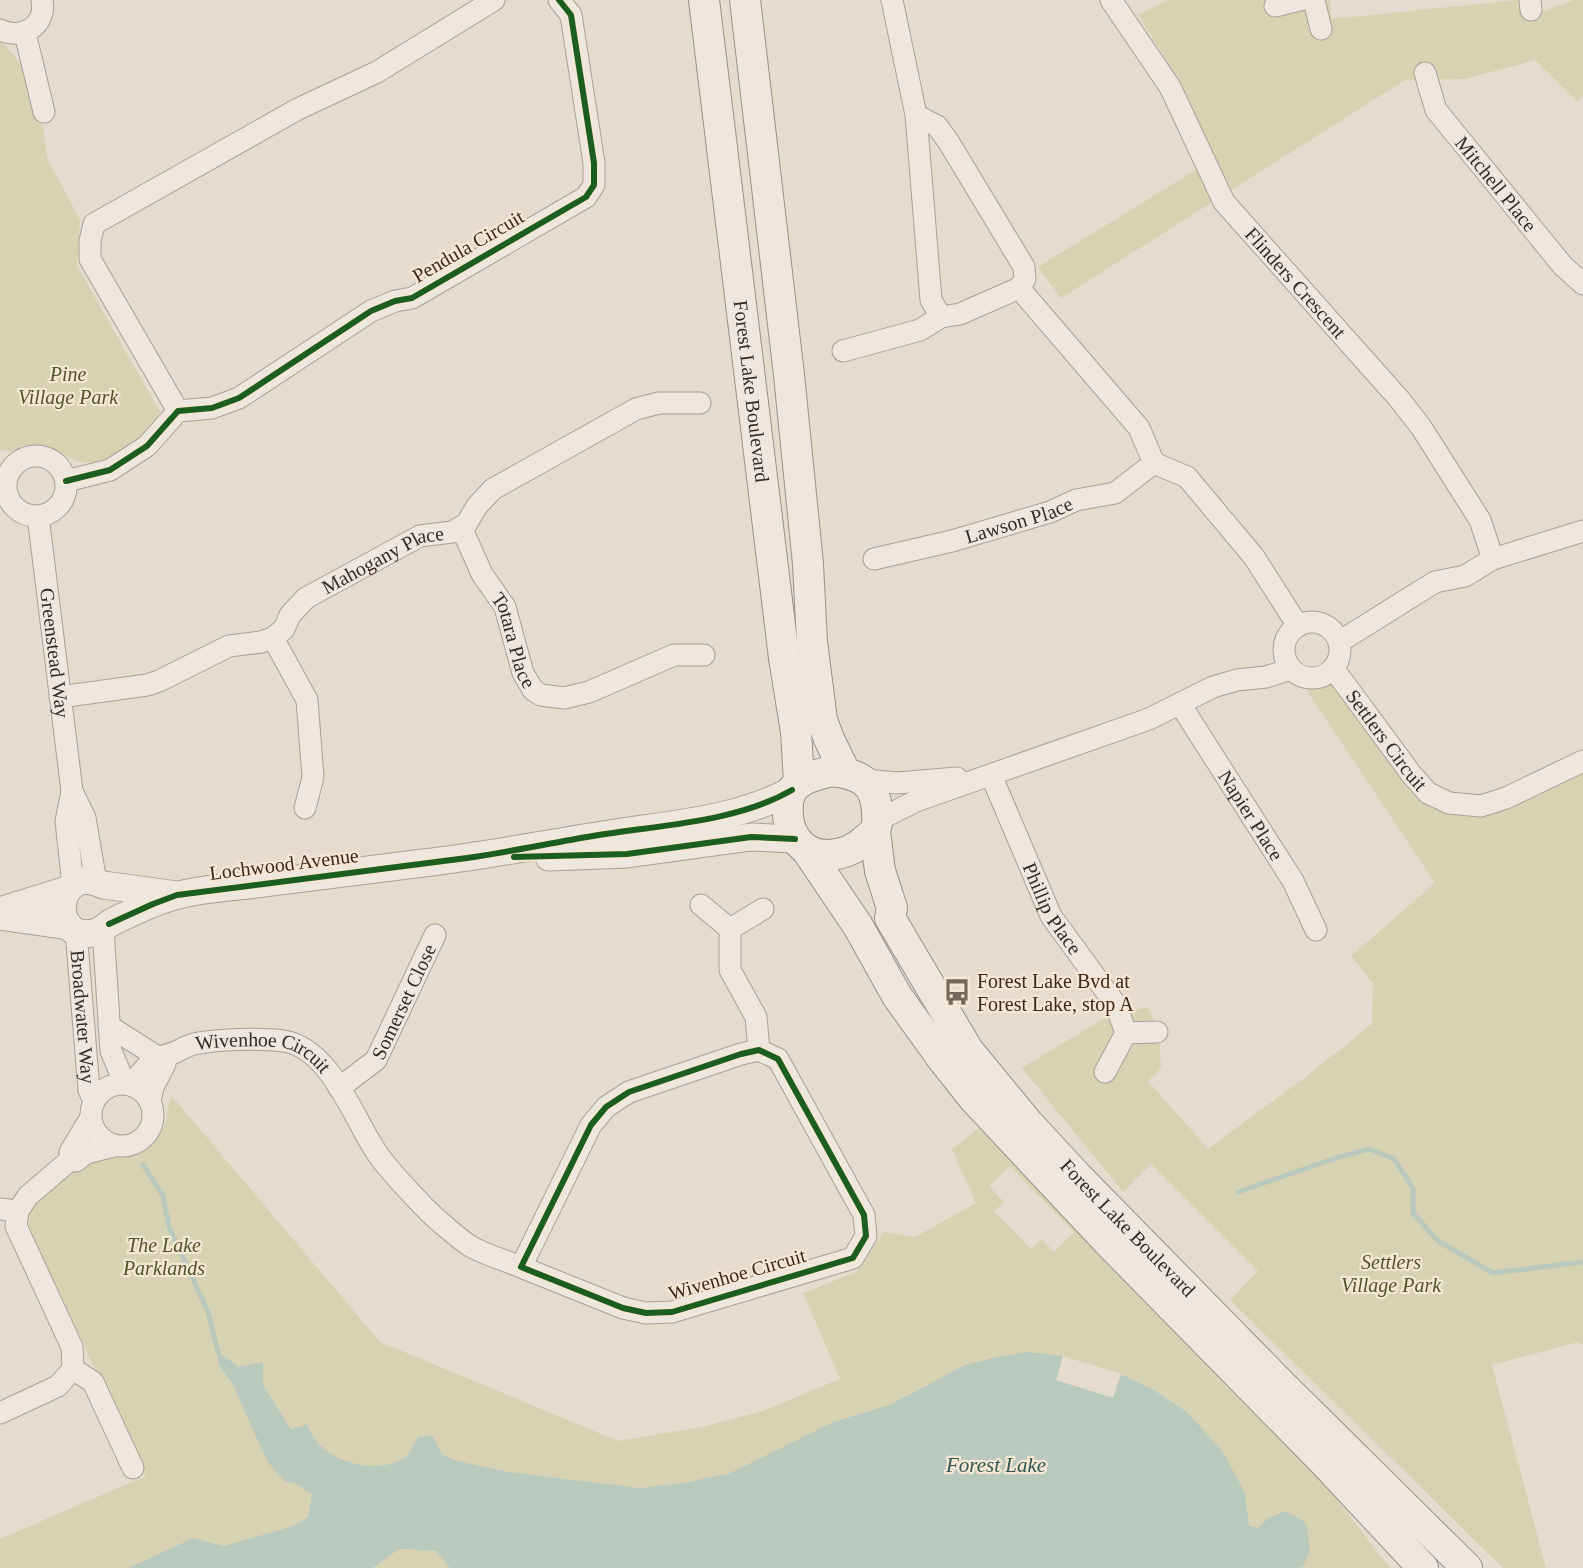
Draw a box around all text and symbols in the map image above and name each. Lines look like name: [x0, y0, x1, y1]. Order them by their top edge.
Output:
street label: Mitchell Place: [1451, 132, 1542, 236]
street label: Pendula Circuit: [408, 205, 528, 287]
street label: Flinders Crescent: [1241, 223, 1351, 343]
street label: Forest Lake Boulevard: [730, 299, 774, 483]
park label: Pine Village Park: [18, 363, 119, 409]
street label: Lawson Place: [962, 492, 1076, 548]
street label: Mahogany Place: [318, 522, 445, 598]
street label: Greenstead Way: [36, 587, 74, 719]
street label: Totara Place: [487, 588, 540, 692]
street label: Settlers Circuit: [1342, 685, 1432, 796]
street label: Napier Place: [1214, 766, 1288, 865]
street label: Lochwood Avenue: [208, 844, 360, 884]
street label: Phillip Place: [1019, 859, 1086, 959]
street label: Somerset Close: [367, 940, 440, 1063]
street label: Broadwater Way: [67, 949, 99, 1085]
place label: Forest Lake Bvd at Forest Lake, stop A: [977, 970, 1134, 1016]
bus stop icon: Forest Lake Bvd at Forest Lake, stop A: [942, 977, 972, 1007]
street label: Wivenhoe Circuit: [194, 1028, 336, 1077]
street label: Forest Lake Boulevard: [1056, 1154, 1200, 1301]
park label: The Lake Parklands: [122, 1234, 205, 1279]
street label: Wivenhoe Circuit: [666, 1244, 809, 1304]
park label: Settlers Village Park: [1341, 1251, 1442, 1297]
water label: Forest Lake: [945, 1453, 1046, 1477]

